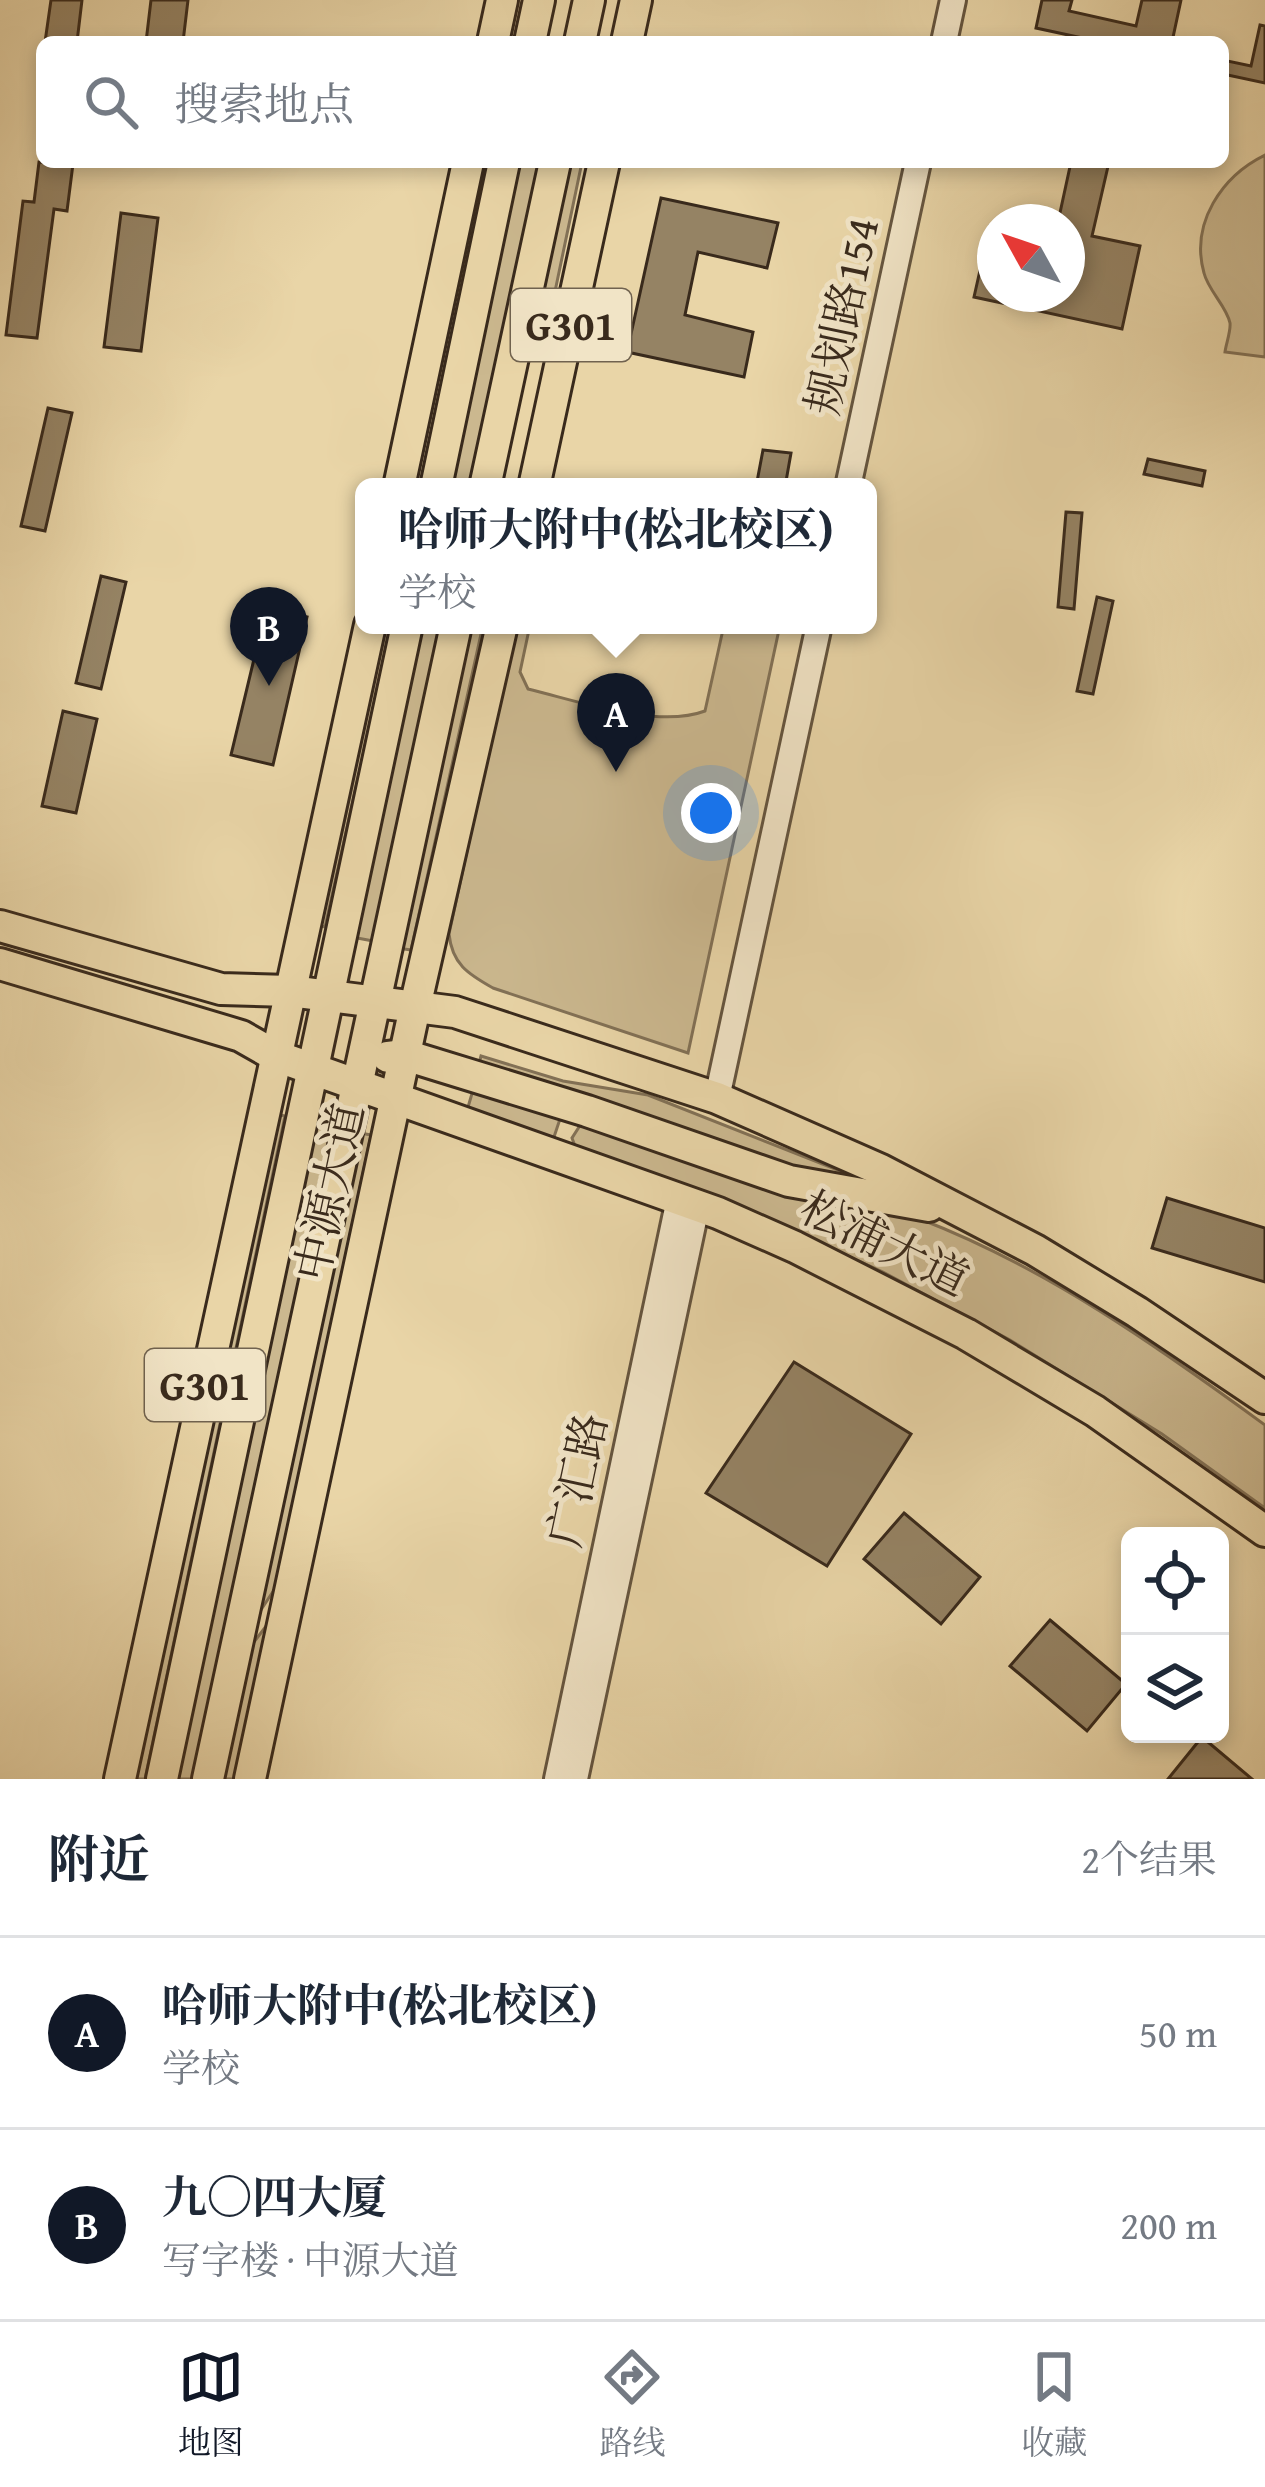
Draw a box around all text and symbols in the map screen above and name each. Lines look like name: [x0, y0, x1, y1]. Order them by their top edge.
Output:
search box: [36, 36, 1229, 168]
icon: search: [78, 69, 144, 135]
text: 搜索地点: [174, 71, 354, 136]
north arrow: [977, 204, 1085, 312]
street label: 规划路154: [789, 211, 894, 420]
road number: G301: [511, 289, 631, 361]
popup: [355, 478, 877, 634]
text: 哈师大附中(松北校区): [398, 496, 834, 561]
text: 学校: [398, 563, 476, 620]
pin: B: [230, 587, 308, 686]
pin: A: [577, 673, 655, 772]
your location: [681, 783, 741, 843]
street label: 中源大道: [278, 1097, 379, 1287]
street label: 松浦大道: [790, 1174, 980, 1311]
road number: G301: [145, 1349, 265, 1421]
street label: 广汇路: [531, 1407, 622, 1553]
map controls: [1121, 1527, 1229, 1743]
button: locate: [1121, 1527, 1229, 1635]
button: layers: [1121, 1635, 1229, 1743]
text: 附近: [48, 1821, 150, 1896]
text: 2个结果: [1081, 1830, 1217, 1887]
text: 哈师大附中(松北校区): [162, 1972, 597, 2037]
text: A: [75, 2004, 99, 2061]
text: 50 m: [1139, 2004, 1217, 2061]
text: 学校: [162, 2039, 240, 2096]
text: 九〇四大厦: [162, 2164, 387, 2229]
text: B: [75, 2196, 99, 2253]
text: 200 m: [1120, 2196, 1217, 2253]
text: 写字楼 · 中源大道: [162, 2231, 459, 2288]
tab: 地图: [178, 2344, 244, 2466]
tab: 路线: [599, 2344, 665, 2466]
tab: 收藏: [1021, 2344, 1087, 2466]

